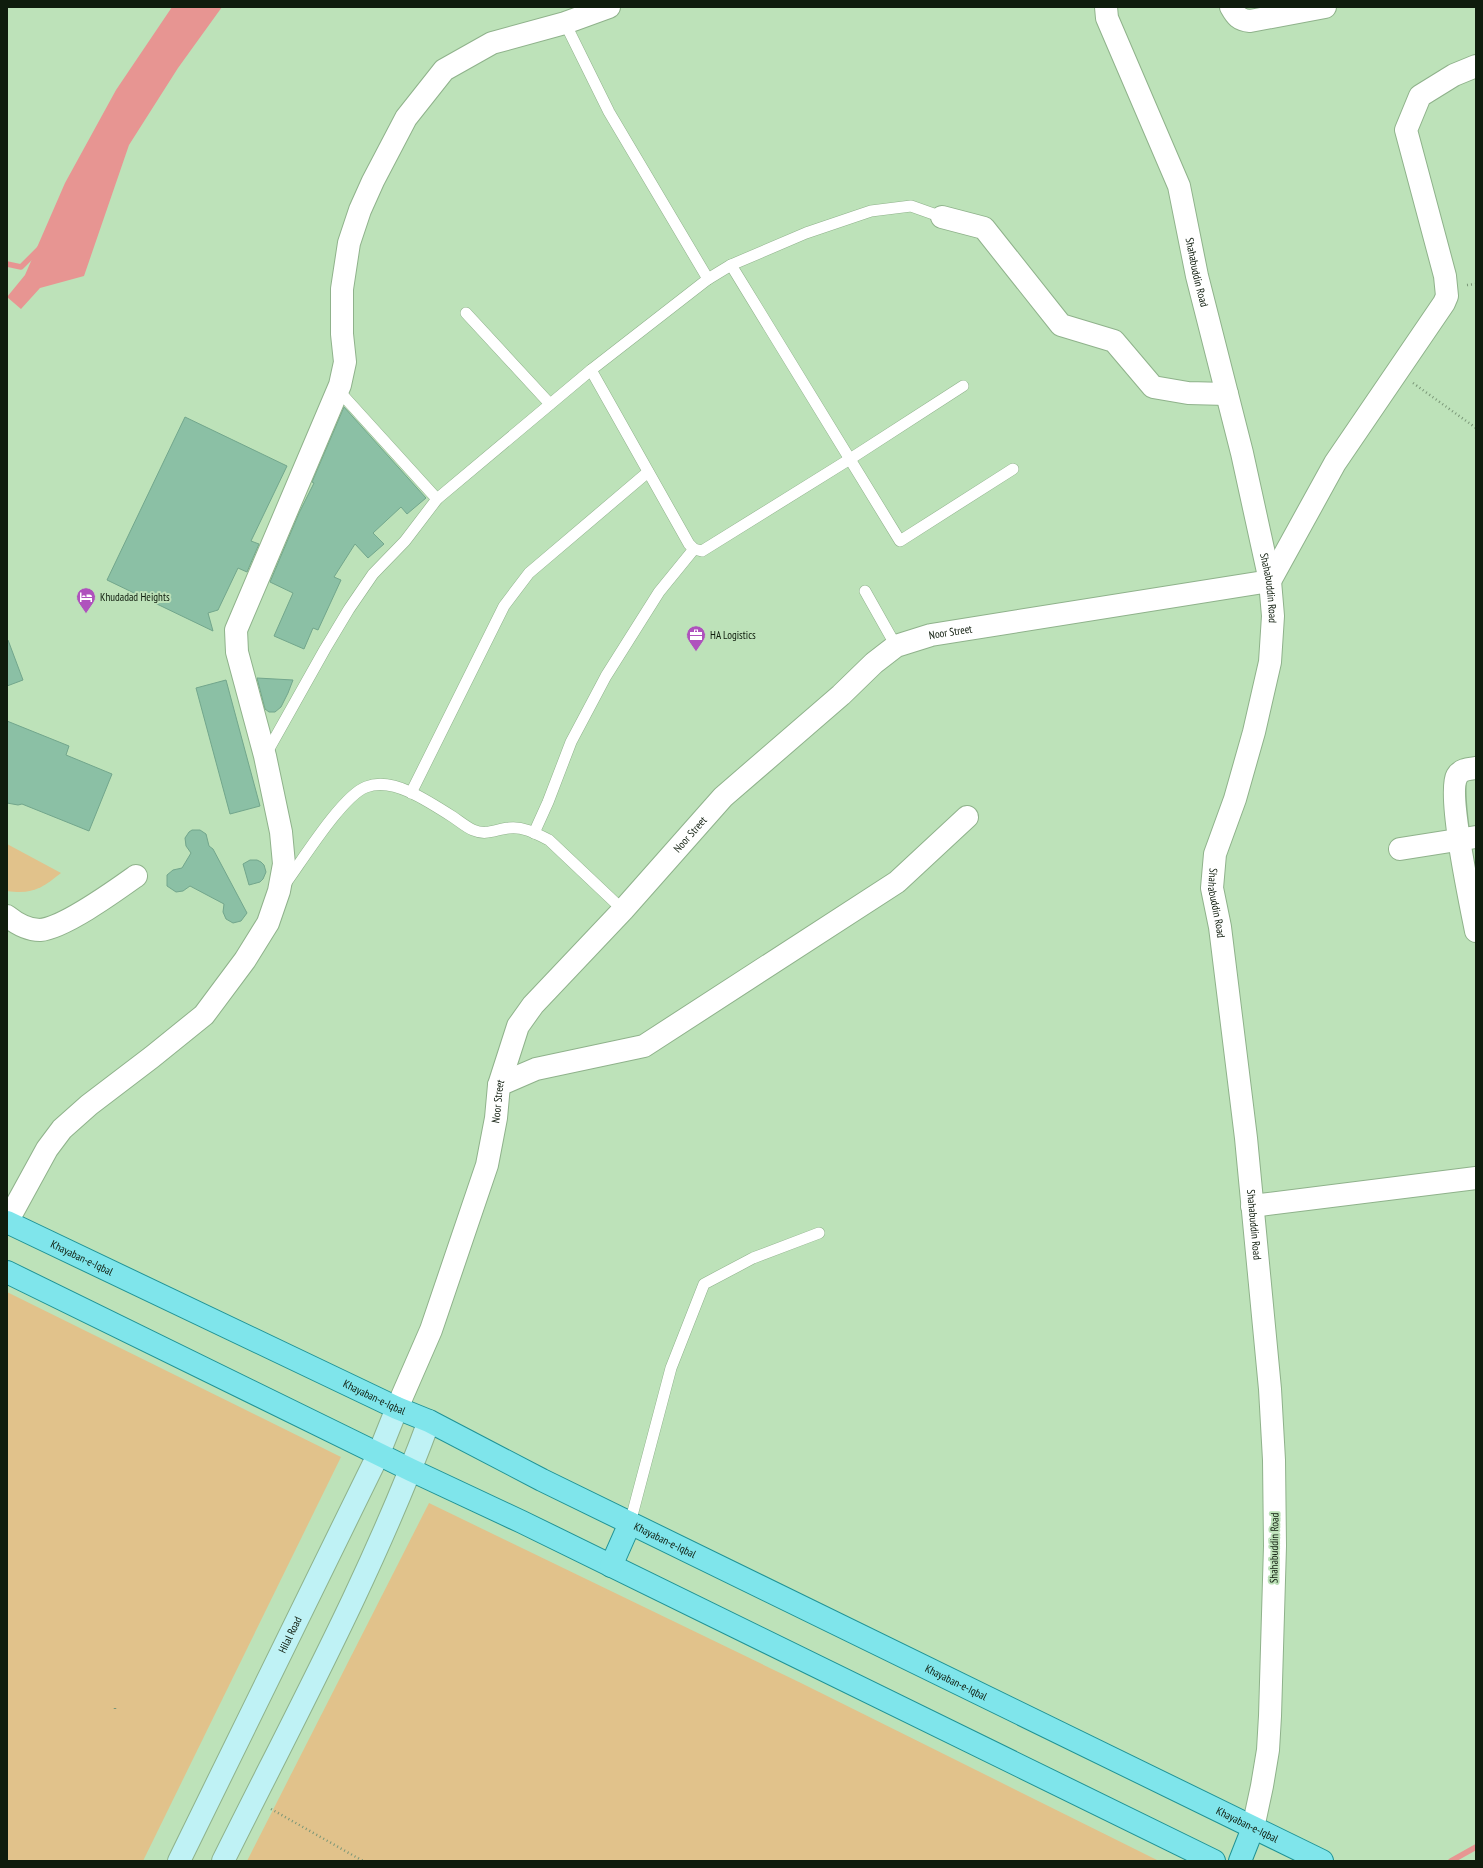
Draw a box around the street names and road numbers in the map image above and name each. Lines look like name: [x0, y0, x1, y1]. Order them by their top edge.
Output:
street label: Shahabuddin Road: [1182, 236, 1212, 309]
street label: Shahabuddin Road: [1257, 552, 1280, 624]
street label: Noor Street: [928, 622, 973, 642]
street label: Noor Street: [670, 813, 710, 855]
street label: Shahabuddin Road: [1205, 868, 1228, 939]
street label: Noor Street: [488, 1078, 507, 1124]
street label: Shahabuddin Road: [1244, 1189, 1265, 1261]
street label: Khayaban-e-Iqbal: [49, 1237, 116, 1279]
street label: Khayaban-e-Iqbal: [341, 1376, 408, 1418]
street label: Shahabuddin Road: [1266, 1512, 1282, 1583]
street label: Khayaban-e-Iqbal: [632, 1519, 699, 1561]
street label: Hilal Road: [275, 1614, 305, 1655]
street label: Khayaban-e-Iqbal: [923, 1661, 990, 1704]
street label: Khayaban-e-Iqbal: [1214, 1803, 1281, 1846]

